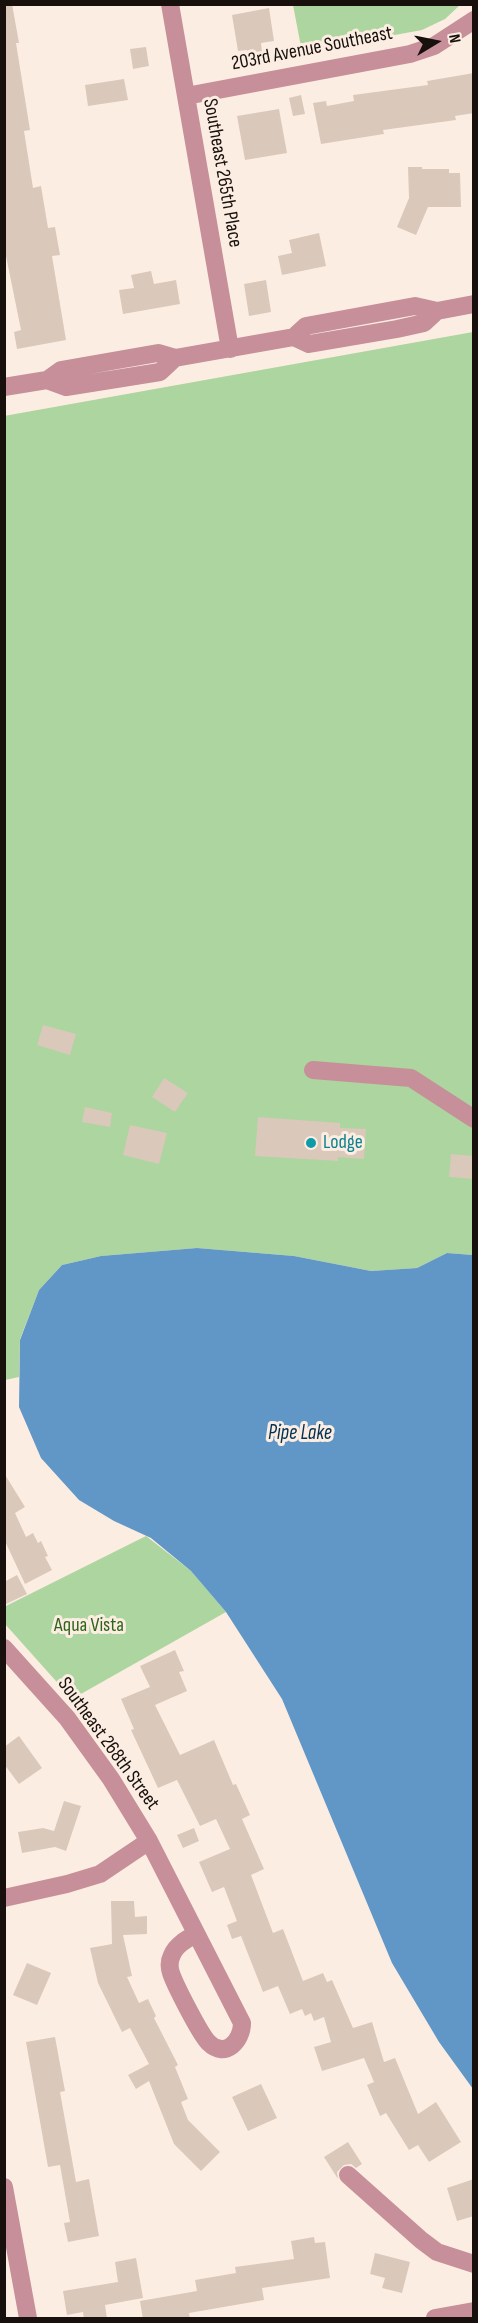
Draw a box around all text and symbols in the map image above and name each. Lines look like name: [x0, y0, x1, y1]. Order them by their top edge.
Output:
north arrow: [406, 12, 466, 72]
street label: 203rd Avenue Southeast: [229, 22, 395, 76]
text: N: [444, 33, 464, 45]
street label: Southeast 265th Place: [197, 97, 247, 249]
place label: Lodge: [323, 1131, 363, 1155]
marker: Lodge: [304, 1136, 318, 1150]
water label: Pipe Lake: [268, 1421, 332, 1447]
park label: Aqua Vista: [54, 1614, 124, 1638]
street label: Southeast 268th Street: [52, 1673, 164, 1815]

